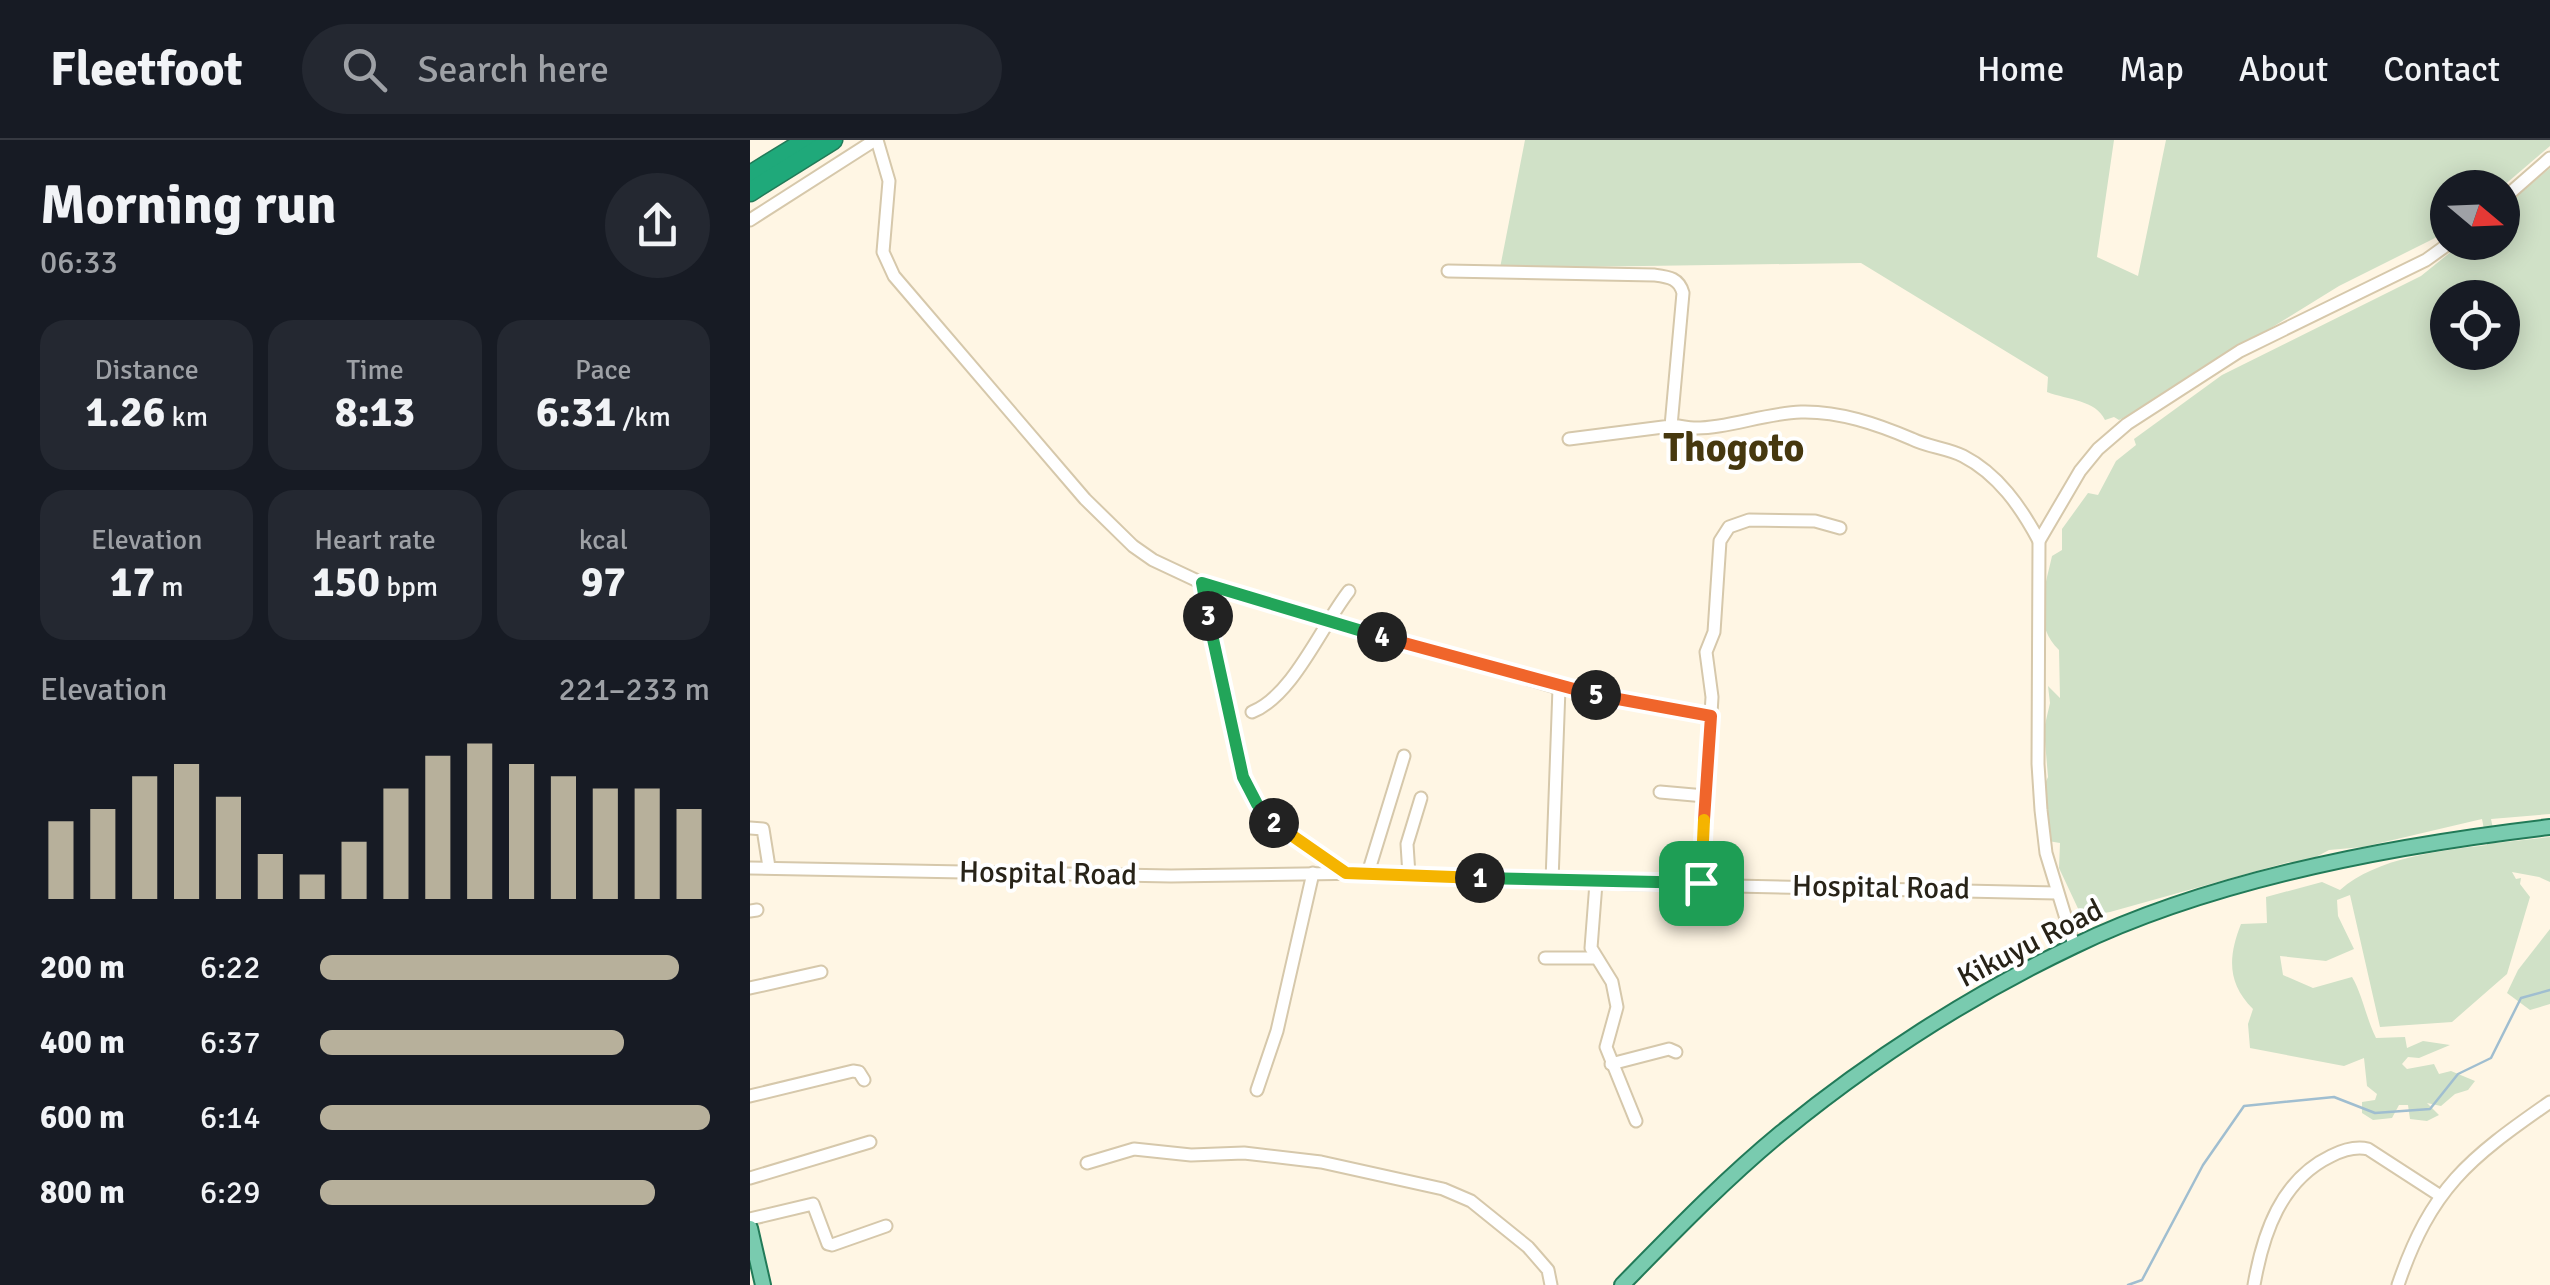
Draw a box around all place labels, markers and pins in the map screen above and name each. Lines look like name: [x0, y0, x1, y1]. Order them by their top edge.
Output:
pin: 3: [1183, 591, 1233, 641]
pin: 4: [1357, 612, 1407, 662]
pin: 5: [1571, 670, 1621, 720]
pin: 2: [1249, 798, 1299, 848]
pin: [1659, 841, 1744, 926]
pin: 1: [1455, 853, 1505, 903]

